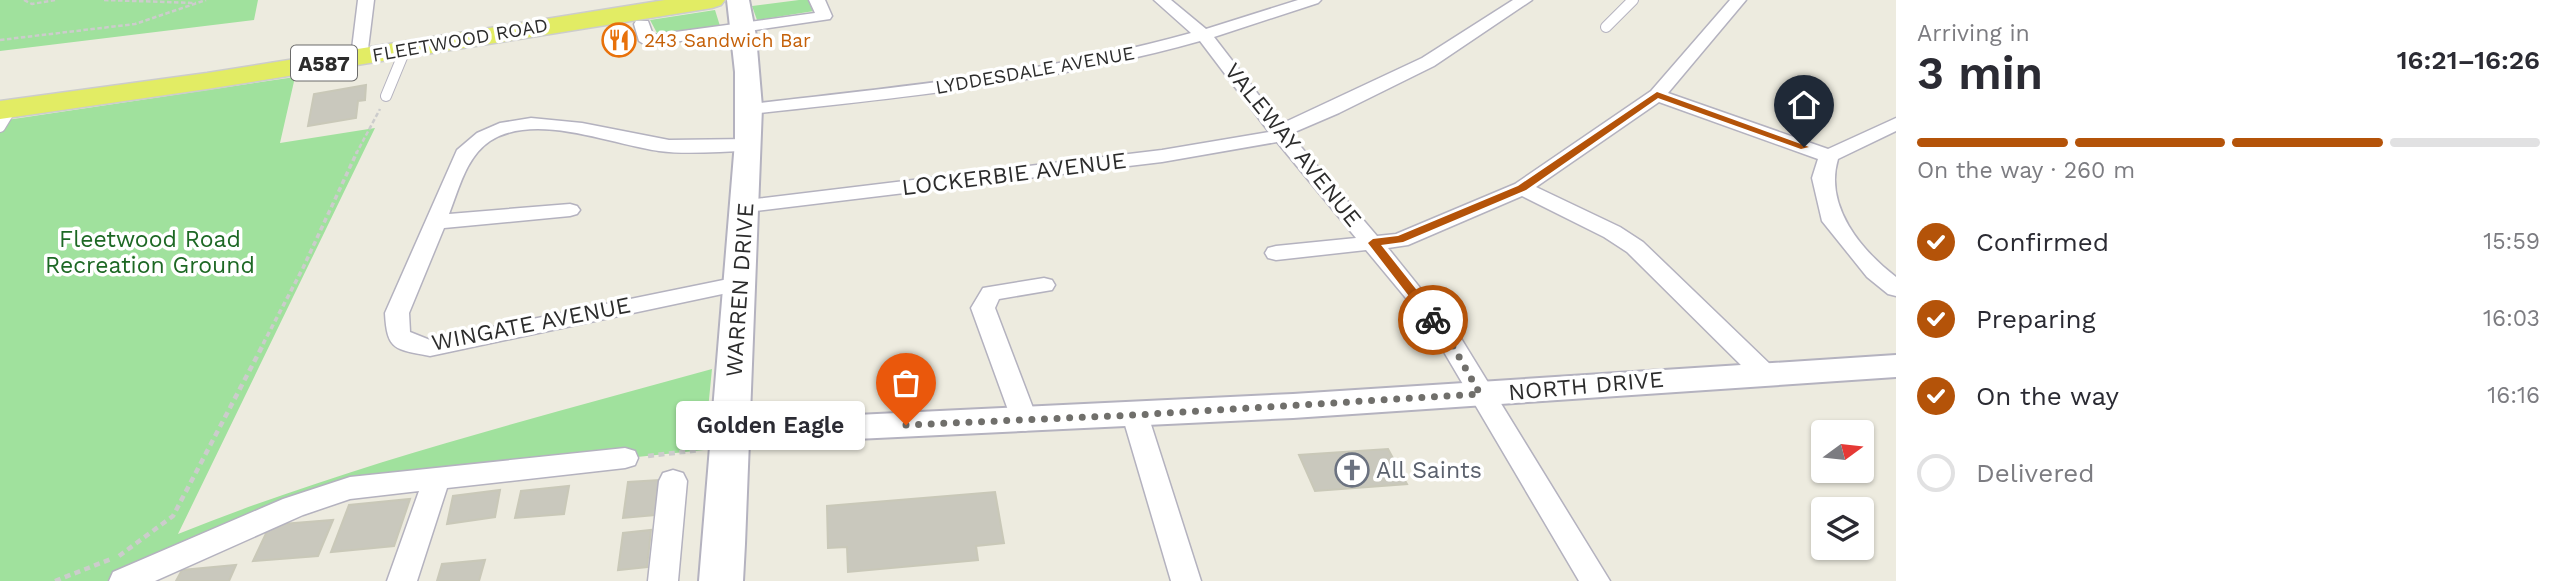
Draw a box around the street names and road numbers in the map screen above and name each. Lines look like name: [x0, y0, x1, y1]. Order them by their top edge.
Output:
street label: FLEETWOOD ROAD: [370, 13, 550, 67]
street label: LYDDESDALE AVENUE: [934, 41, 1136, 99]
road number: A587: [291, 46, 357, 80]
street label: VALEWAY AVENUE: [1219, 58, 1367, 232]
street label: LOCKERBIE AVENUE: [900, 147, 1128, 201]
street label: WARREN DRIVE: [720, 202, 760, 378]
street label: WINGATE AVENUE: [429, 291, 633, 357]
street label: NORTH DRIVE: [1507, 366, 1665, 406]

